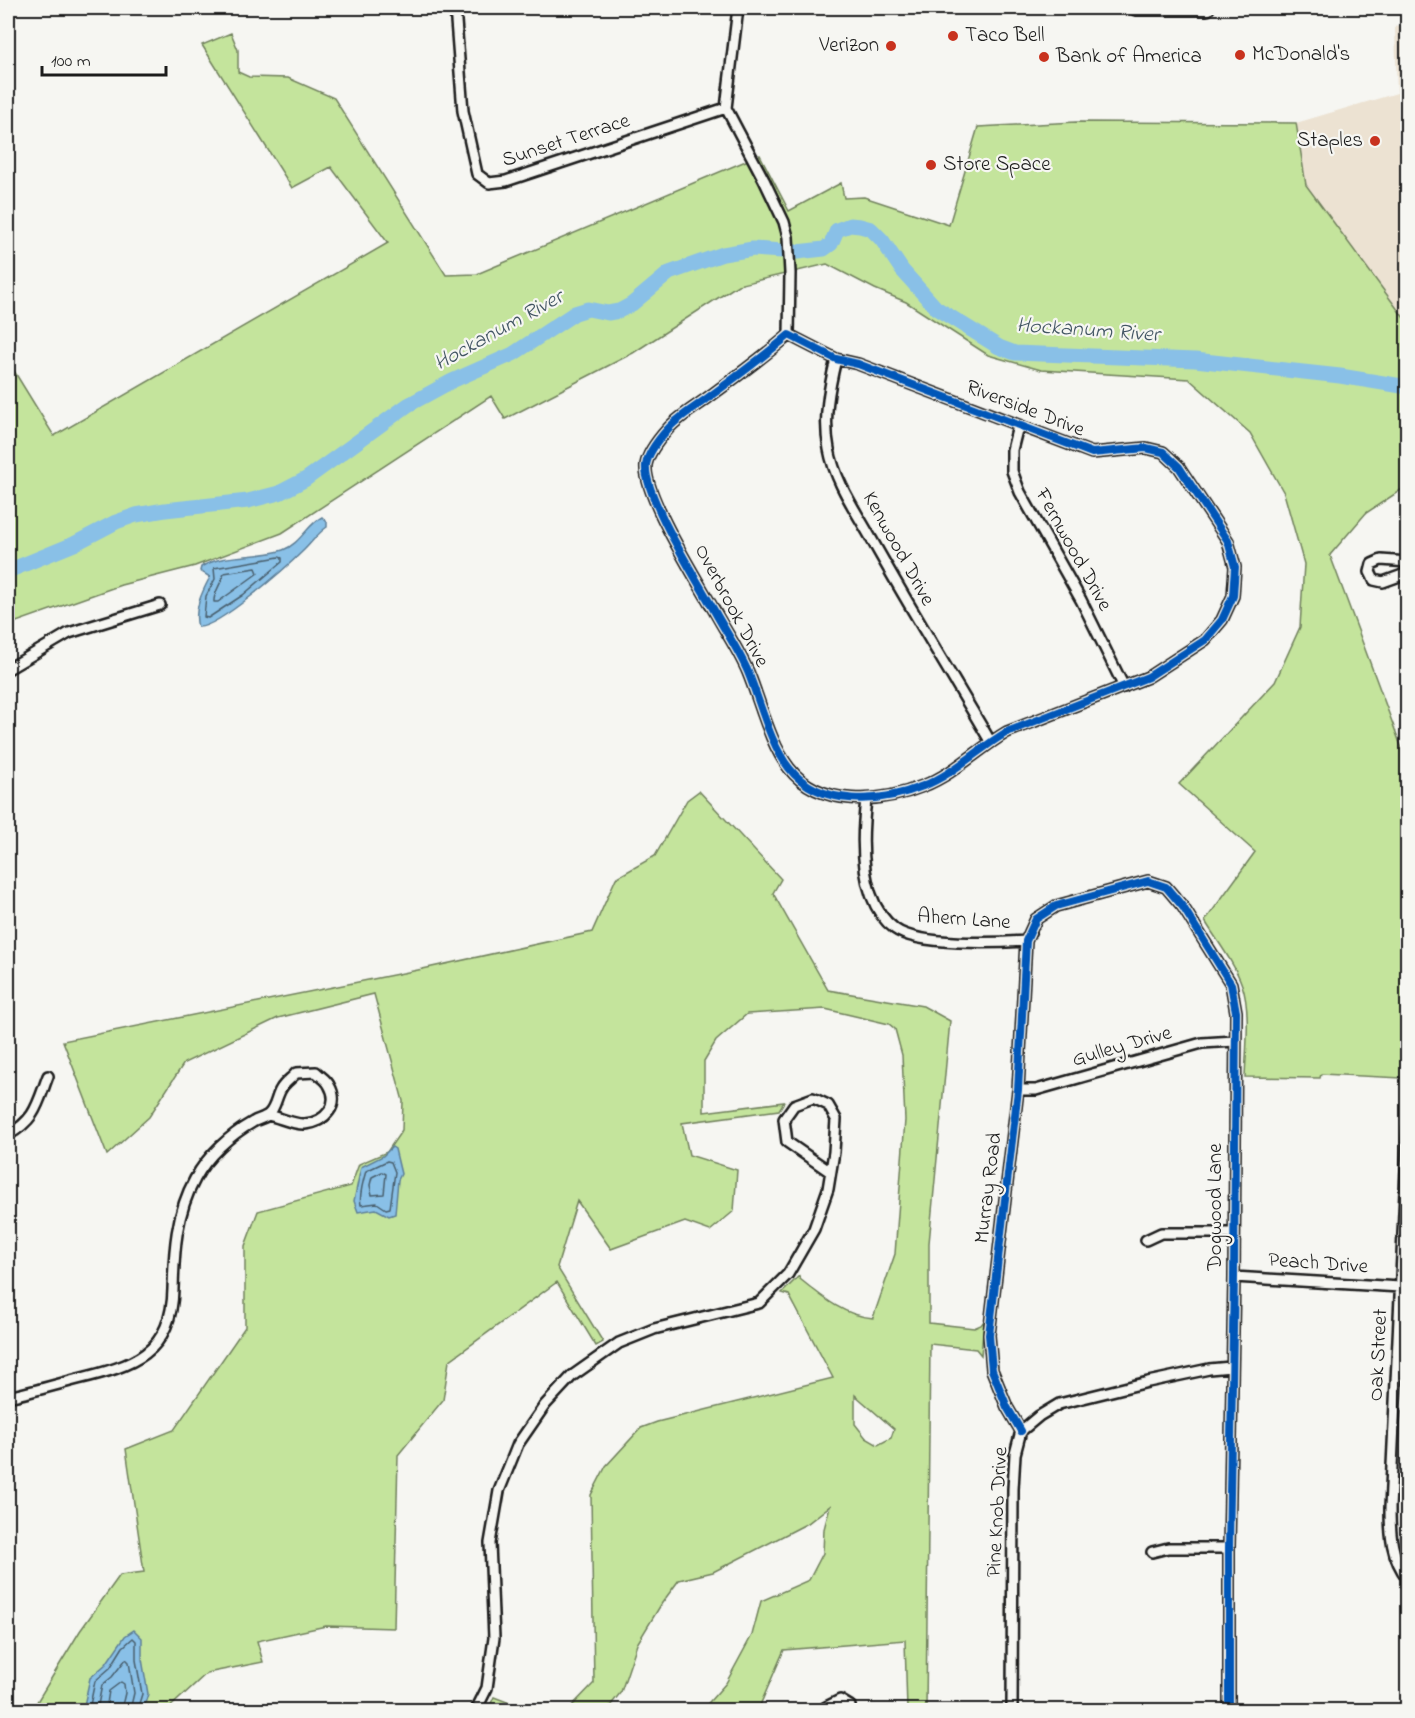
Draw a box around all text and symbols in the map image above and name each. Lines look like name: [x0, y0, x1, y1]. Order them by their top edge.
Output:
place label: Taco Bell: [965, 21, 1044, 51]
marker: Taco Bell: [946, 29, 960, 43]
place label: Verizon: [818, 31, 879, 61]
scale bar: [42, 39, 166, 77]
marker: Verizon: [884, 39, 898, 53]
place label: McDonald's: [1252, 40, 1350, 70]
place label: Bank of America: [1055, 42, 1202, 72]
marker: McDonald's: [1233, 48, 1247, 62]
text: 100 m: [51, 49, 91, 75]
marker: Bank of America: [1037, 50, 1051, 64]
street label: Sunset Terrace: [498, 106, 634, 176]
place label: Staples: [1297, 126, 1363, 156]
marker: Staples: [1368, 134, 1382, 148]
place label: Store Space: [943, 150, 1051, 180]
marker: Store Space: [924, 158, 938, 172]
water label: Hockanum River: [429, 281, 572, 380]
water label: Hockanum River: [1015, 310, 1164, 352]
street label: Riverside Drive: [961, 373, 1089, 446]
street label: Fernwood Drive: [1026, 482, 1119, 617]
street label: Kenwood Drive: [854, 487, 942, 612]
street label: Overbrook Drive: [686, 539, 776, 673]
street label: Ahern Lane: [916, 902, 1012, 938]
street label: Gulley Drive: [1069, 1018, 1176, 1077]
street label: Murray Road: [967, 1131, 1013, 1245]
street label: Dogwood Lane: [1201, 1143, 1233, 1272]
street label: Peach Drive: [1267, 1246, 1370, 1282]
street label: Oak Street: [1362, 1308, 1396, 1402]
street label: Pine Knob Drive: [980, 1445, 1016, 1578]

